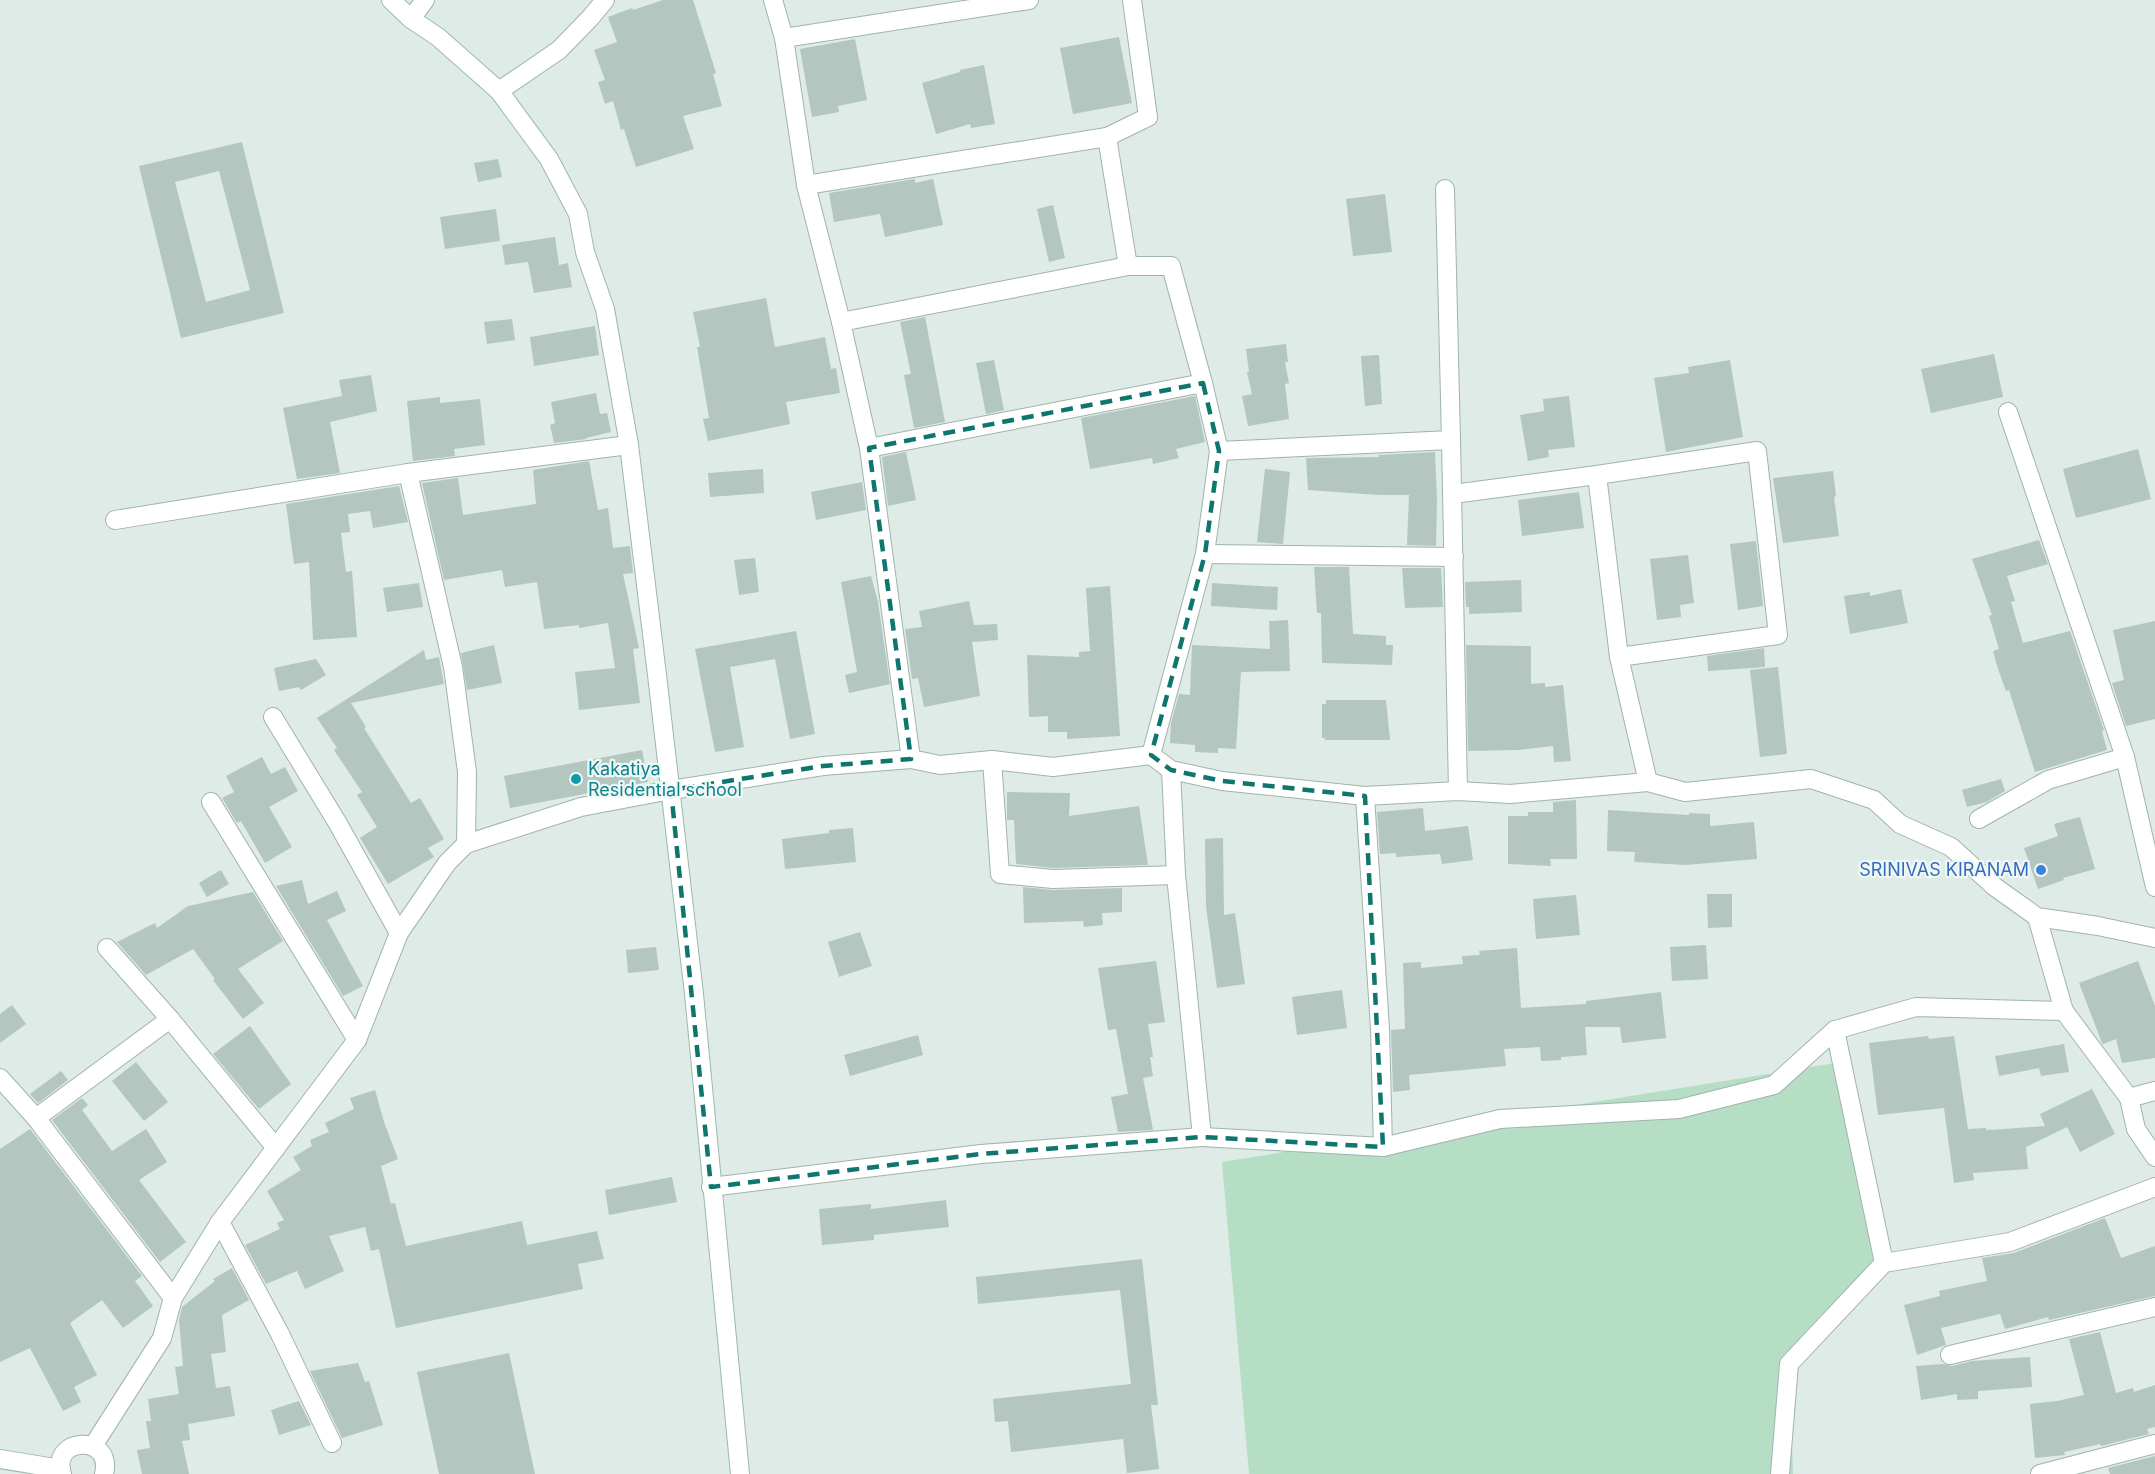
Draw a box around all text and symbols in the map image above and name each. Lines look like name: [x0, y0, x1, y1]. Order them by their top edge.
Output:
place label: Kakatiya Residential school: [588, 758, 742, 800]
marker: Kakatiya Residential school: [569, 772, 583, 786]
place label: SRINIVAS KIRANAM: [1859, 859, 2029, 880]
marker: SRINIVAS KIRANAM: [2034, 863, 2048, 877]

